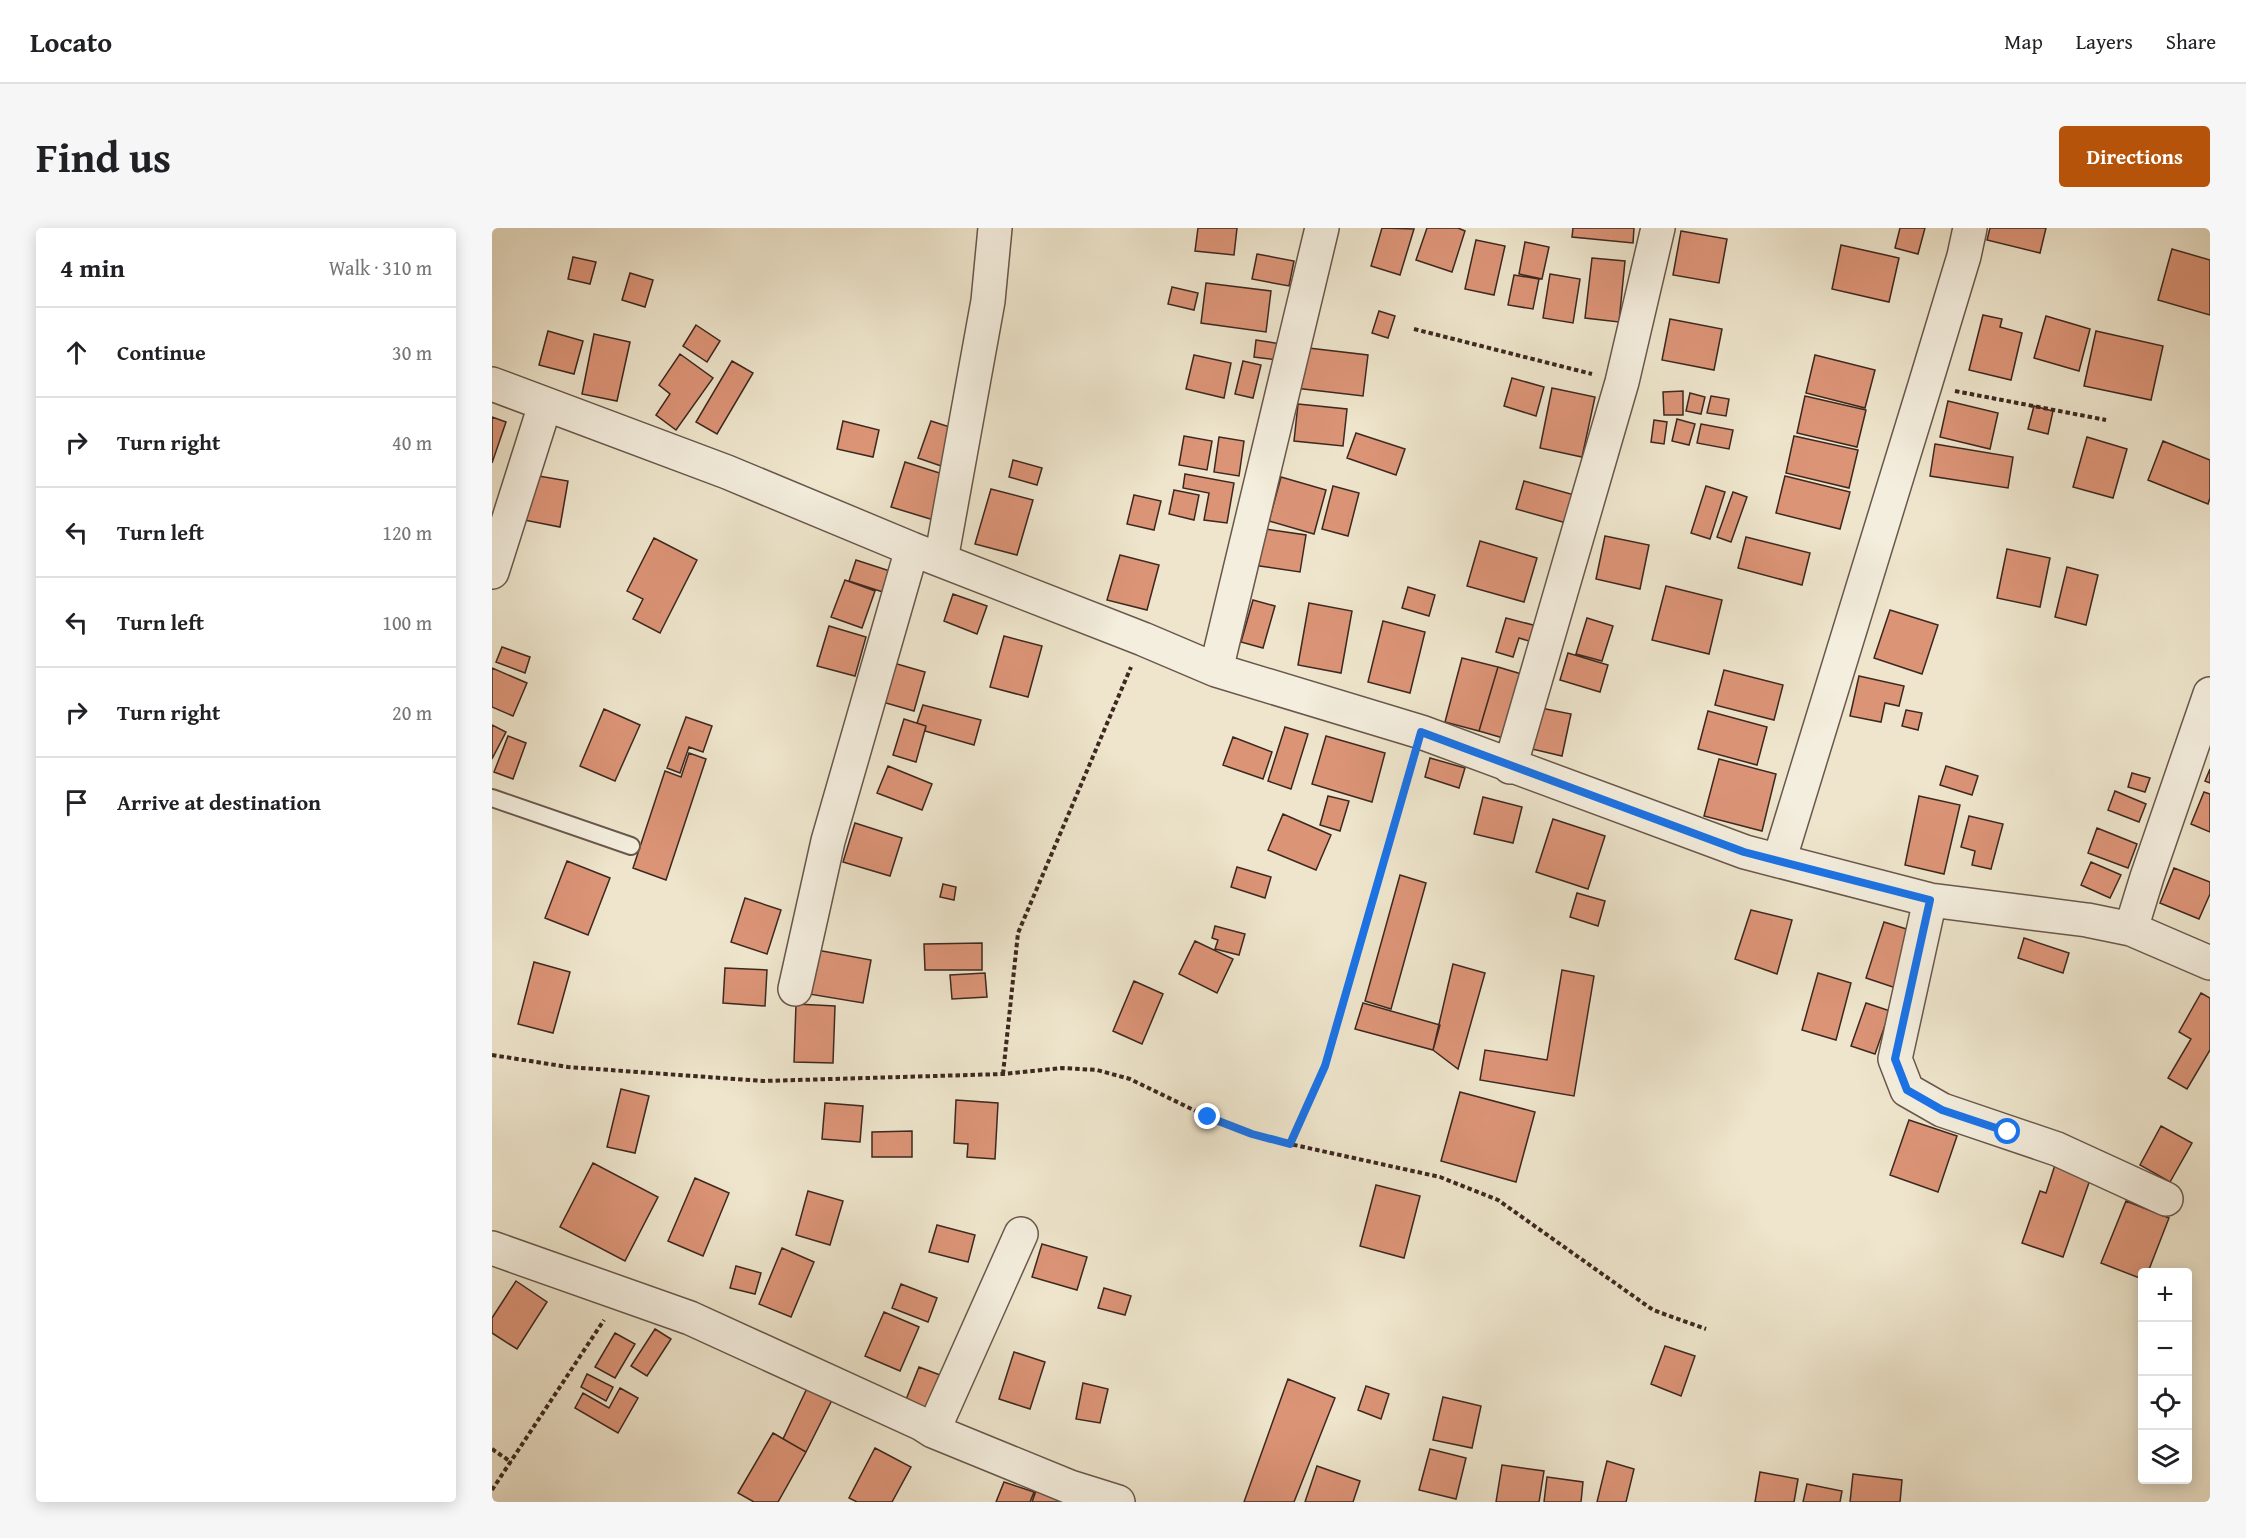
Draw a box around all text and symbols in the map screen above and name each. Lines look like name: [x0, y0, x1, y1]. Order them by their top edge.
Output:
text: Locato: [30, 21, 112, 62]
text: Map: [2004, 26, 2043, 57]
text: Layers: [2076, 26, 2133, 57]
text: Share: [2166, 26, 2216, 57]
text: Find us: [36, 126, 171, 187]
button: Directions: [2059, 126, 2210, 187]
text: 4 min: [60, 248, 125, 287]
text: Walk · 310 m: [329, 253, 432, 282]
icon: ahead: [60, 336, 93, 369]
text: Continue: [117, 336, 206, 368]
text: 30 m: [392, 338, 432, 367]
icon: right: [60, 426, 93, 459]
text: Turn right: [117, 426, 220, 458]
text: 40 m: [392, 428, 432, 457]
icon: left: [60, 516, 93, 549]
text: Turn left: [117, 516, 204, 548]
text: 120 m: [382, 518, 432, 547]
icon: left: [60, 606, 93, 639]
text: Turn left: [117, 606, 204, 638]
text: 100 m: [382, 608, 432, 637]
icon: right: [60, 696, 93, 729]
text: Turn right: [117, 696, 220, 728]
text: 20 m: [392, 698, 432, 727]
icon: arrive: [60, 786, 93, 819]
text: Arrive at destination: [117, 786, 321, 818]
route end: [1194, 1103, 1220, 1129]
route start: [1994, 1118, 2020, 1144]
map controls: [2138, 1268, 2192, 1484]
button: +: [2138, 1268, 2192, 1322]
button: −: [2138, 1322, 2192, 1376]
button: locate: [2138, 1376, 2192, 1430]
button: layers: [2138, 1430, 2192, 1484]

